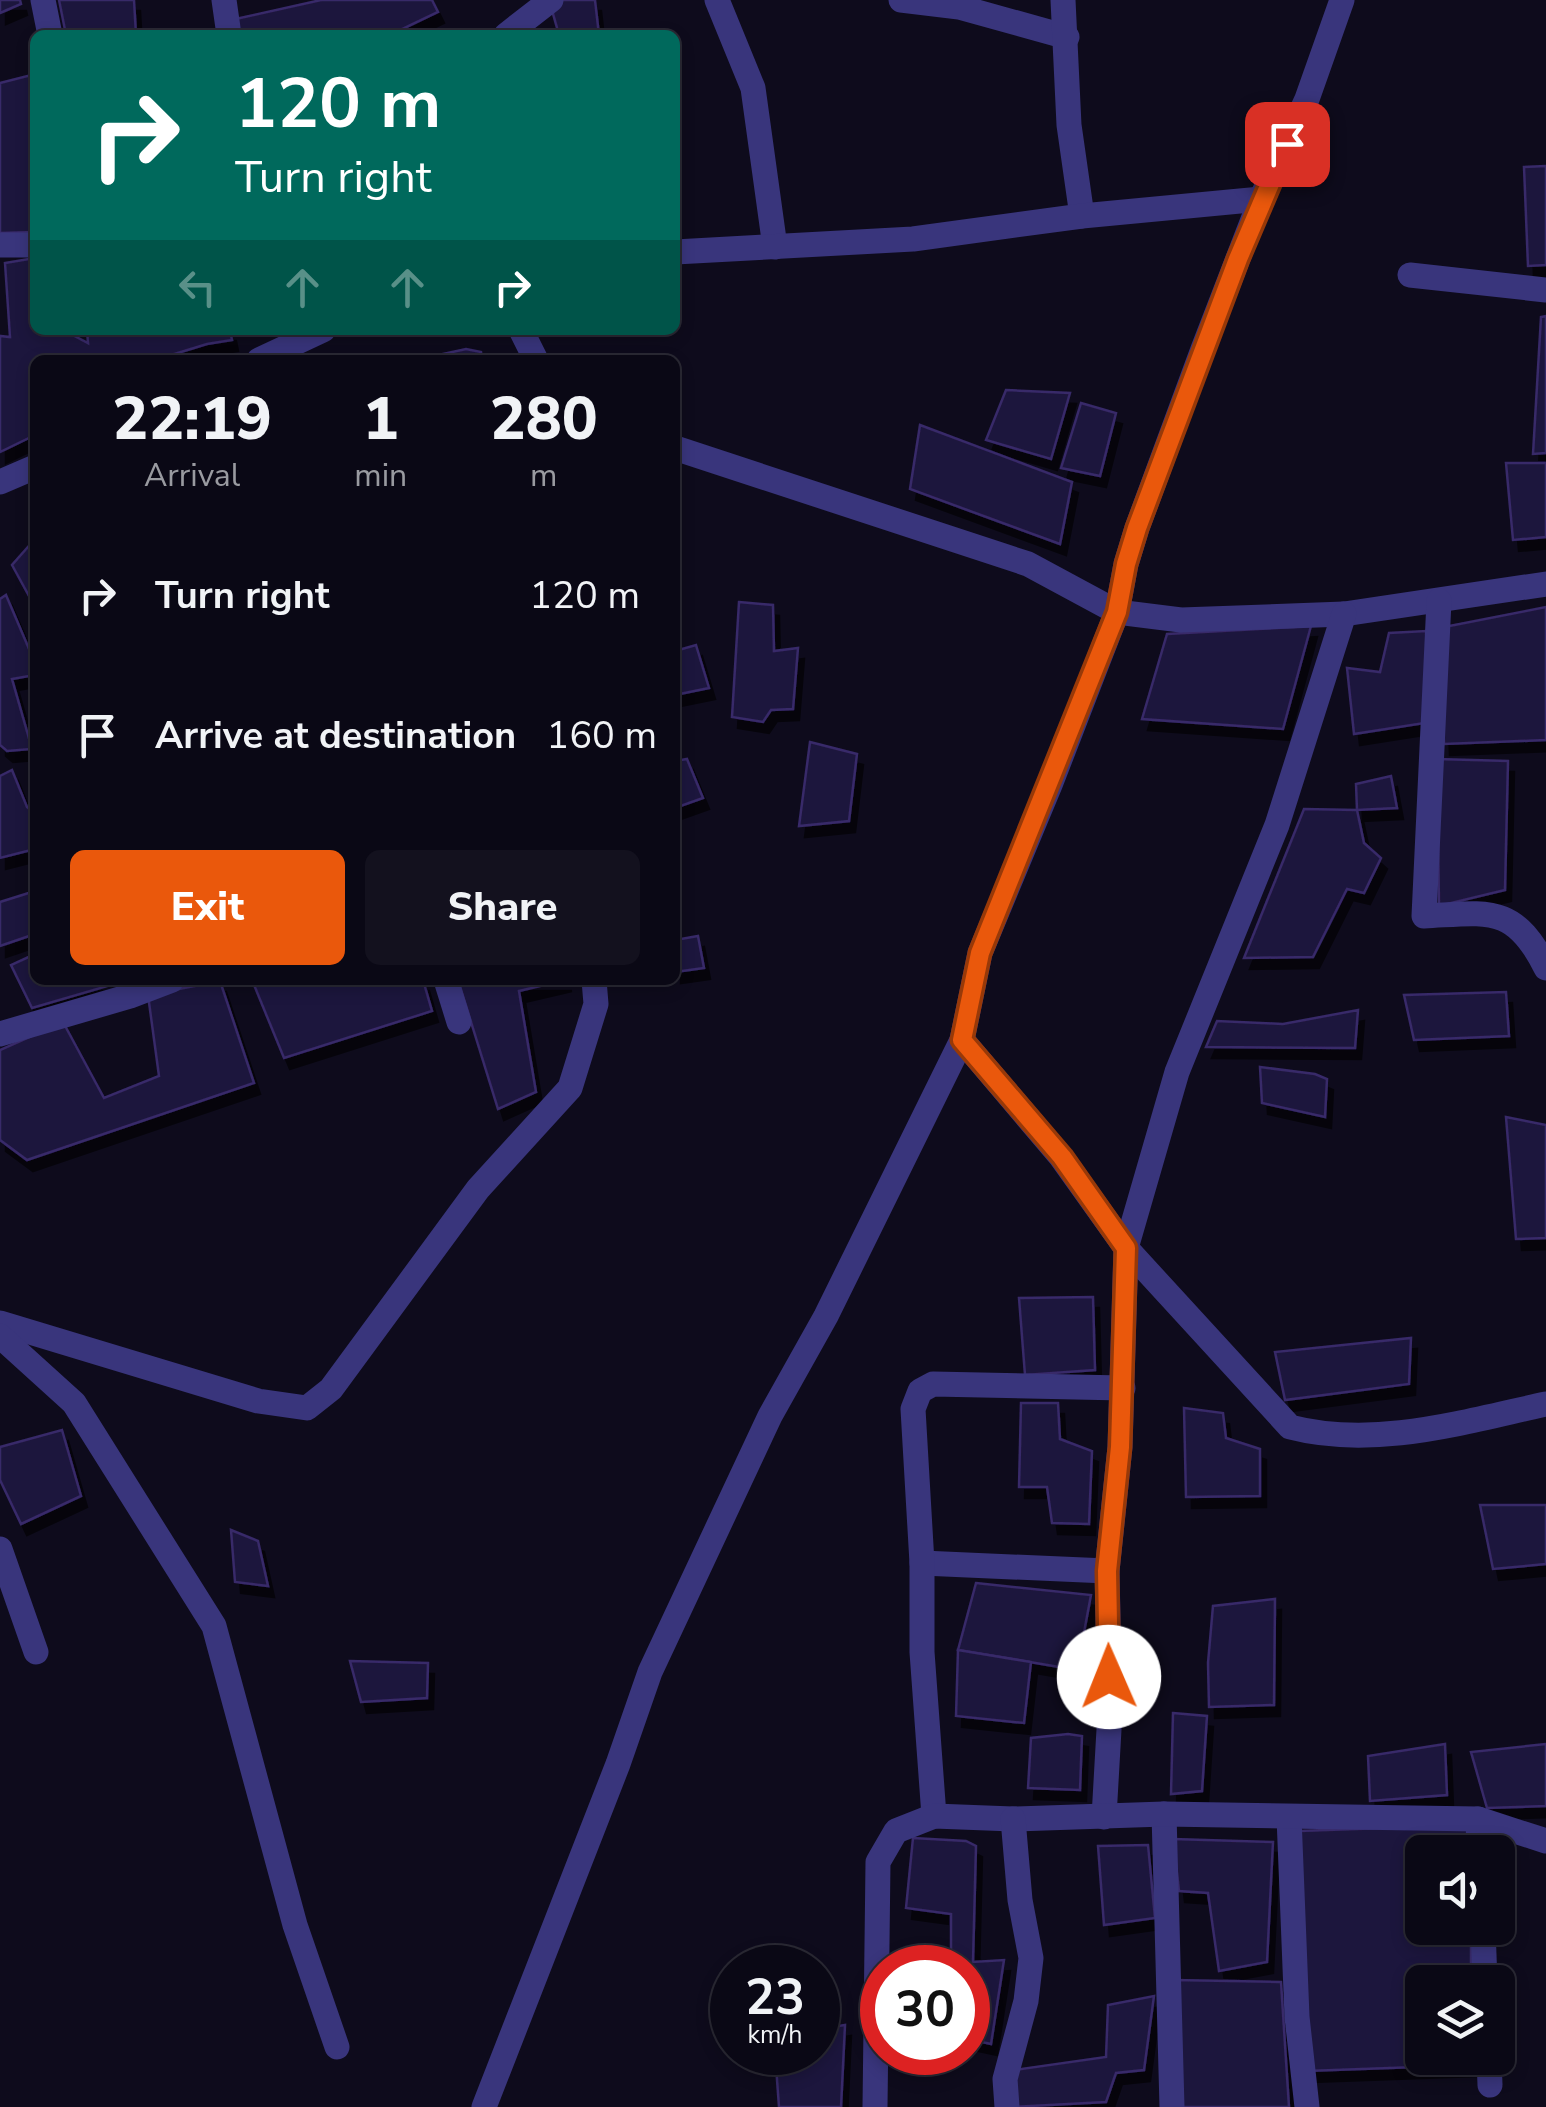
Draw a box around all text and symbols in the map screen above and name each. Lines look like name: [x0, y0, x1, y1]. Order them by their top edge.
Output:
text: 120 m: [235, 56, 441, 152]
icon: right: [70, 70, 200, 200]
pin: [1245, 102, 1330, 187]
icon: arrive: [1260, 117, 1315, 172]
text: Turn right: [235, 147, 432, 208]
icon: left: [170, 260, 225, 315]
icon: ahead: [275, 260, 330, 315]
icon: ahead: [380, 260, 435, 315]
icon: right: [485, 260, 540, 315]
text: 22:19: [112, 378, 272, 460]
text: 1: [363, 378, 399, 460]
text: 280: [490, 378, 598, 460]
text: Arrival: [144, 454, 240, 497]
text: min: [354, 454, 407, 497]
text: m: [530, 454, 557, 497]
icon: right: [70, 568, 125, 623]
text: Turn right: [155, 570, 330, 621]
text: 120 m: [529, 570, 640, 621]
icon: arrive: [70, 708, 125, 763]
text: Arrive at destination: [155, 710, 516, 761]
text: 160 m: [546, 710, 657, 761]
button: Exit: [70, 850, 345, 965]
button: Share: [365, 850, 640, 965]
position arrow: [1057, 1625, 1161, 1729]
map controls: [1405, 1835, 1515, 2075]
button: sound: [1405, 1835, 1515, 1945]
speed limit sign: 30: [860, 1945, 990, 2075]
text: 23: [745, 1963, 805, 2032]
button: layers: [1405, 1965, 1515, 2075]
text: km/h: [747, 2018, 803, 2052]

